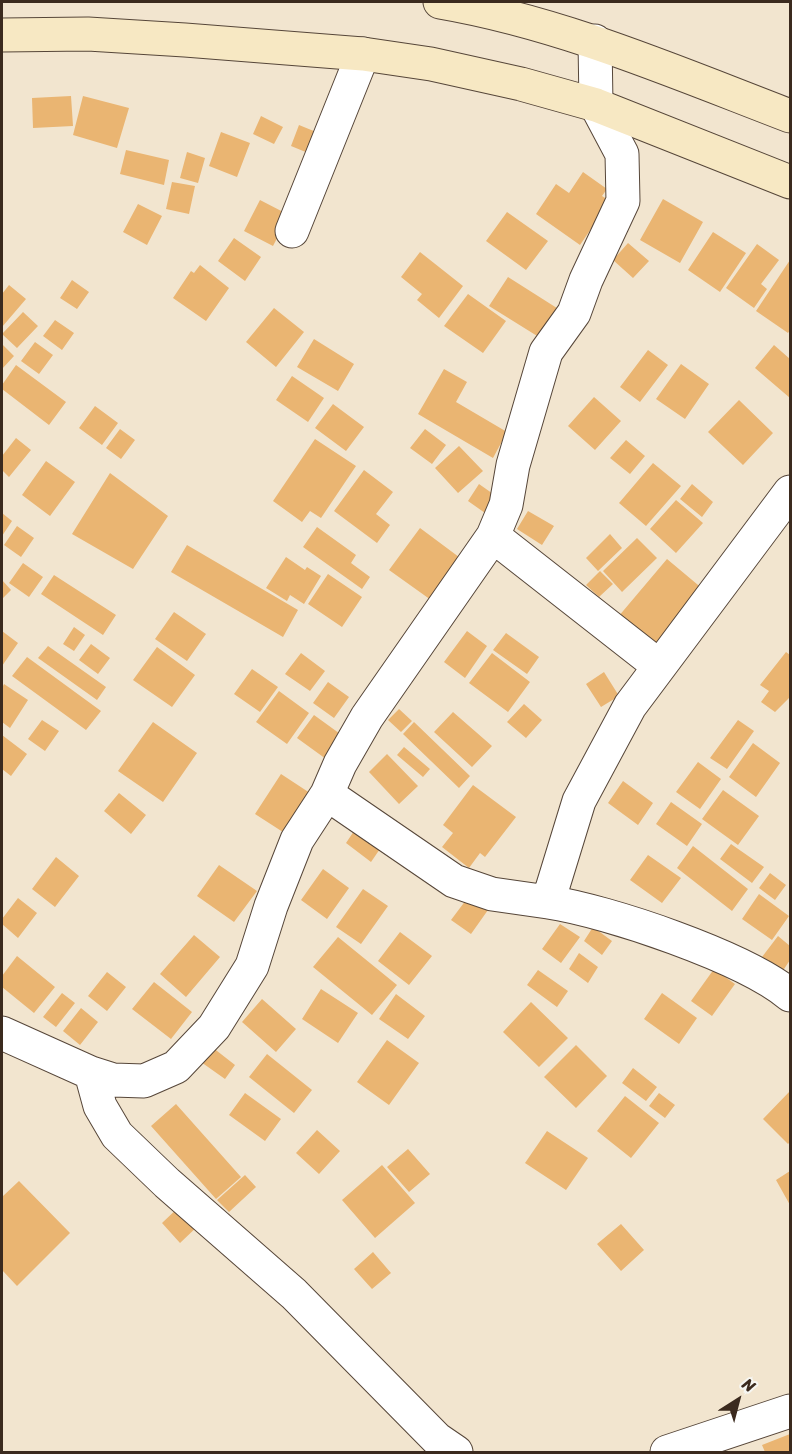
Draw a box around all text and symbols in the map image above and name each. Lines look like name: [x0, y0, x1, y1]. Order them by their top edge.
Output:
north arrow: [708, 1370, 768, 1430]
text: N: [736, 1370, 762, 1400]

